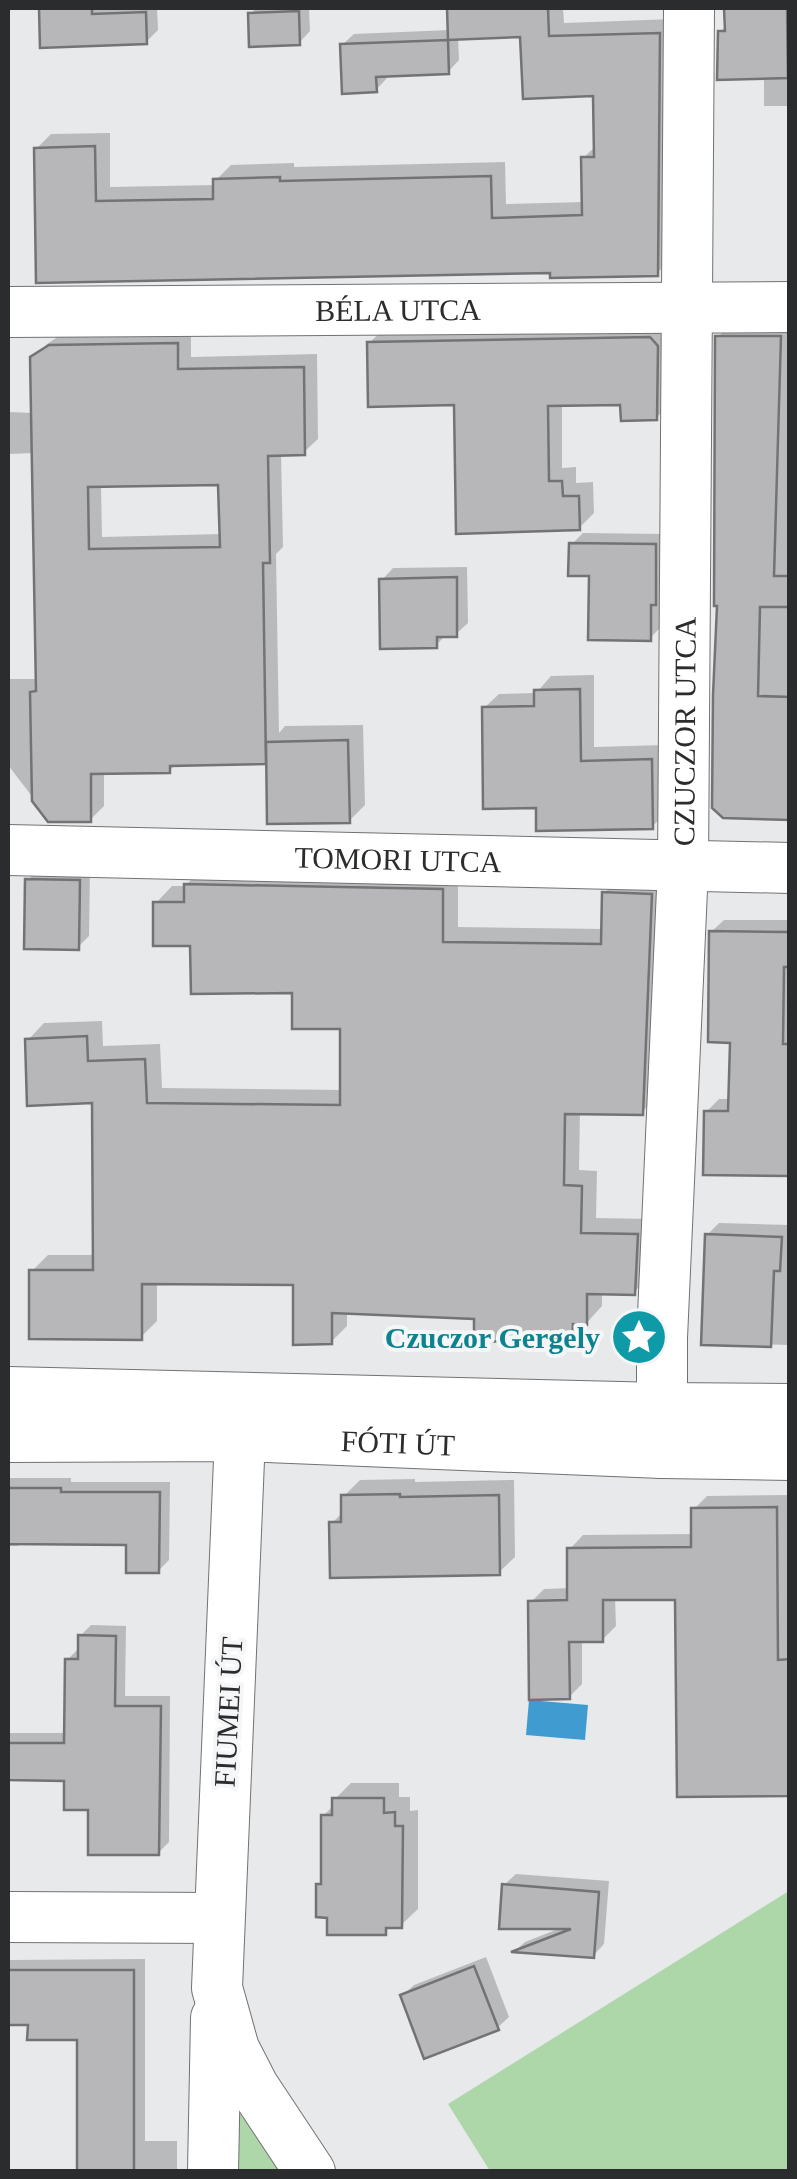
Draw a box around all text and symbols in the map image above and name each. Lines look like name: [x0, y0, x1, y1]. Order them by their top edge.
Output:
street label: BÉLA UTCA: [315, 292, 481, 327]
street label: CZUCZOR UTCA: [667, 616, 701, 846]
street label: TOMORI UTCA: [294, 840, 502, 878]
place icon: Czuczor Gergely: [609, 1307, 669, 1367]
place label: Czuczor Gergely: [385, 1321, 600, 1354]
street label: FÓTI ÚT: [340, 1424, 456, 1461]
street label: FIUMEI ÚT: [208, 1636, 248, 1788]

